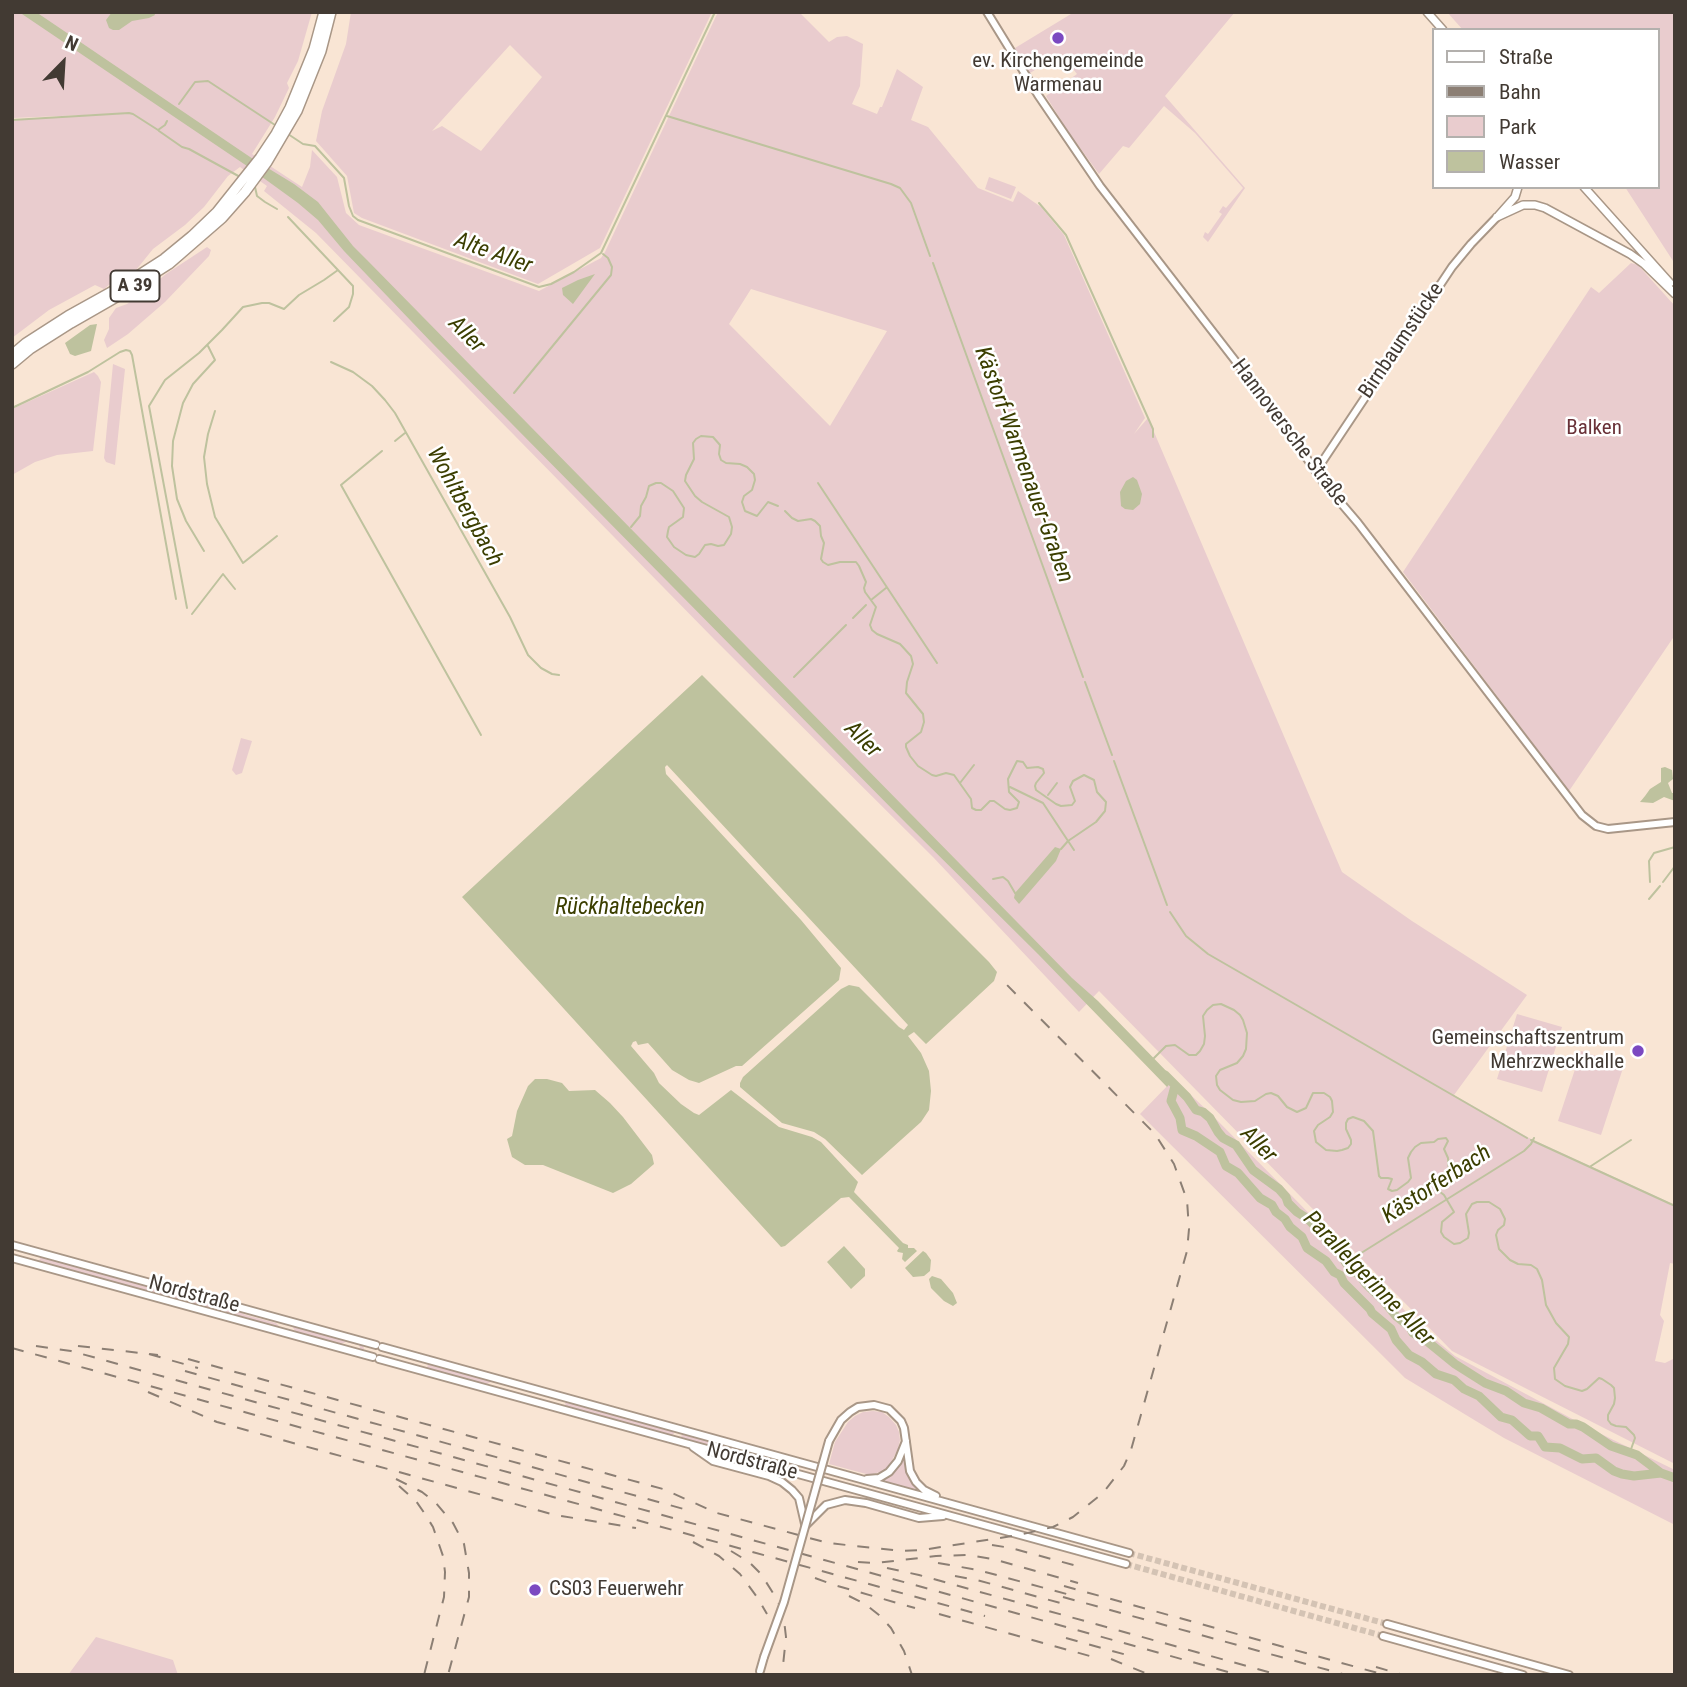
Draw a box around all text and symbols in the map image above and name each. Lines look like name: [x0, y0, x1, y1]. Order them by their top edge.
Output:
north arrow: [28, 28, 98, 98]
legend: [1432, 28, 1659, 189]
text: N: [62, 30, 82, 56]
marker: ev. Kirchengemeinde Warmenau: [1050, 30, 1066, 46]
text: Straße: [1499, 45, 1553, 69]
place label: ev. Kirchengemeinde Warmenau: [972, 49, 1144, 99]
text: Bahn: [1499, 80, 1541, 104]
text: Park: [1499, 115, 1536, 139]
text: Wasser: [1499, 150, 1560, 174]
water label: Alte Aller: [450, 227, 536, 281]
road number: A 39: [110, 270, 160, 302]
street label: Birnbaumstücke: [1354, 278, 1450, 404]
water label: Aller: [442, 311, 490, 359]
water label: Kästorf-Warmenauer-Graben: [967, 343, 1079, 587]
street label: Hannoversche Straße: [1226, 355, 1352, 511]
park label: Balken: [1566, 416, 1622, 442]
water label: Wohltbergbach: [420, 443, 508, 571]
water label: Aller: [838, 716, 886, 764]
water label: Rückhaltebecken: [555, 894, 705, 922]
place label: Gemeinschaftszentrum Mehrzweckhalle: [1432, 1026, 1624, 1076]
marker: Gemeinschaftszentrum Mehrzweckhalle: [1630, 1043, 1646, 1059]
water label: Aller: [1234, 1121, 1282, 1169]
water label: Kästorferbach: [1377, 1140, 1497, 1230]
water label: Parallelgerinne Aller: [1297, 1206, 1439, 1352]
street label: Nordstraße: [146, 1271, 242, 1319]
street label: Nordstraße: [704, 1438, 800, 1486]
place label: CS03 Feuerwehr: [549, 1577, 684, 1603]
marker: CS03 Feuerwehr: [527, 1582, 543, 1598]

